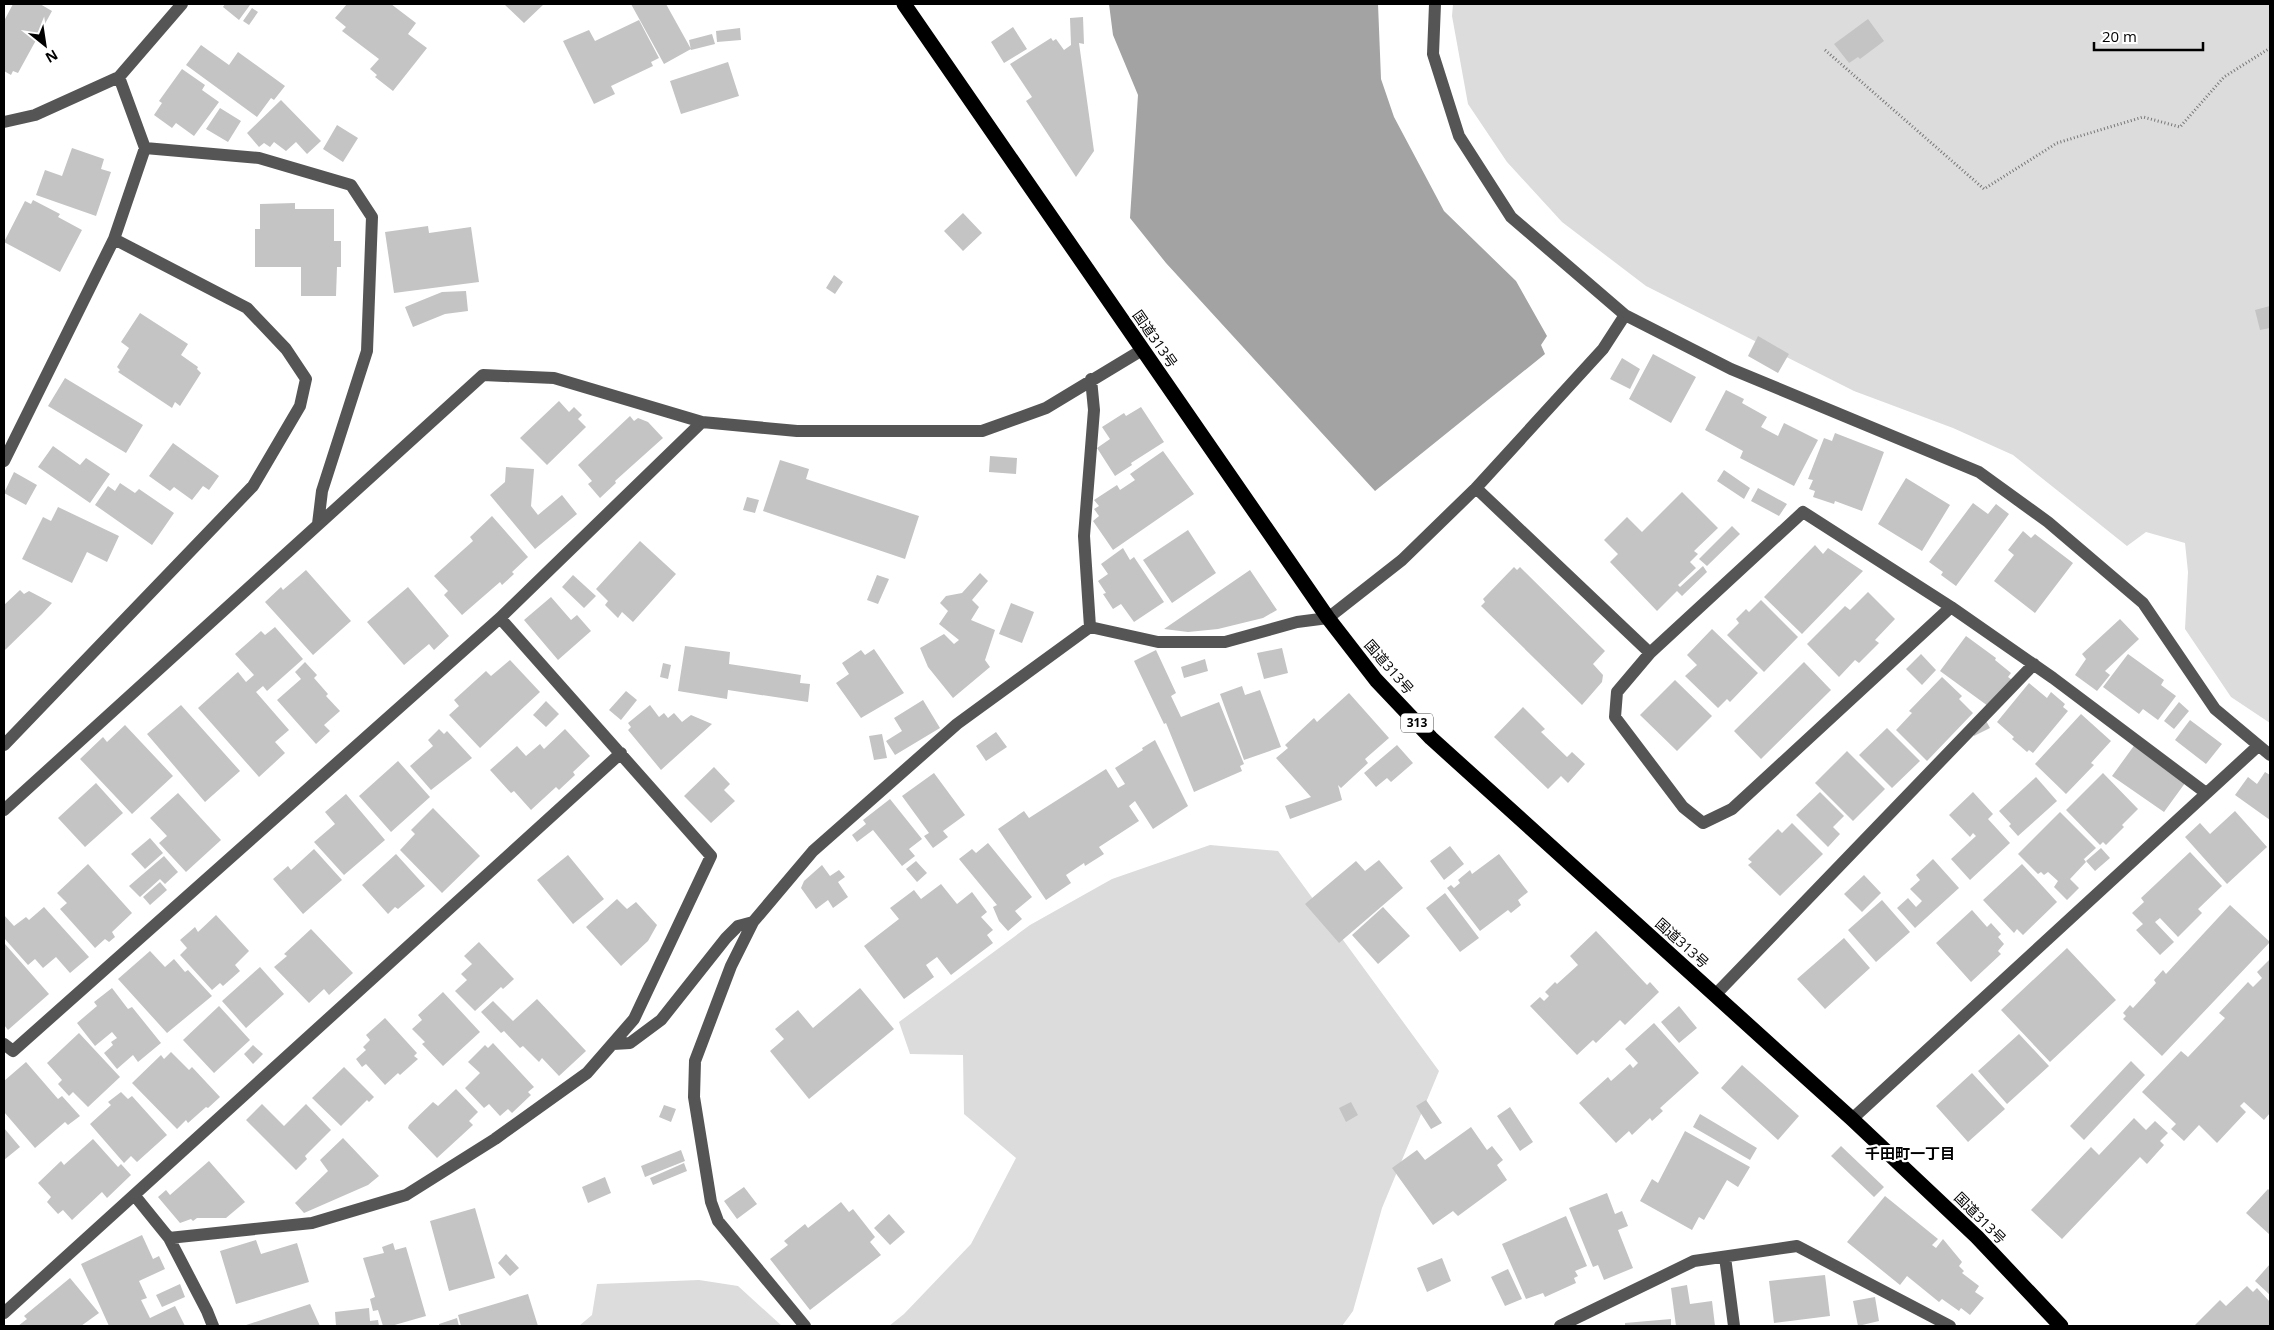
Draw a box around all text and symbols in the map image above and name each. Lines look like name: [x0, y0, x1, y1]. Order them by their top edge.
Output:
north arrow: [20, 20, 70, 70]
scale bar: [2094, 20, 2203, 52]
text: 20 m: [2102, 26, 2137, 46]
text: N: [42, 46, 61, 68]
street label: 国道313号: [1129, 306, 1182, 371]
street label: 国道313号: [1361, 636, 1418, 698]
road number: 313: [1401, 714, 1433, 732]
street label: 国道313号: [1651, 913, 1713, 972]
district label: 千田町一丁目: [1865, 1143, 1955, 1163]
street label: 国道313号: [1950, 1188, 2010, 1248]

